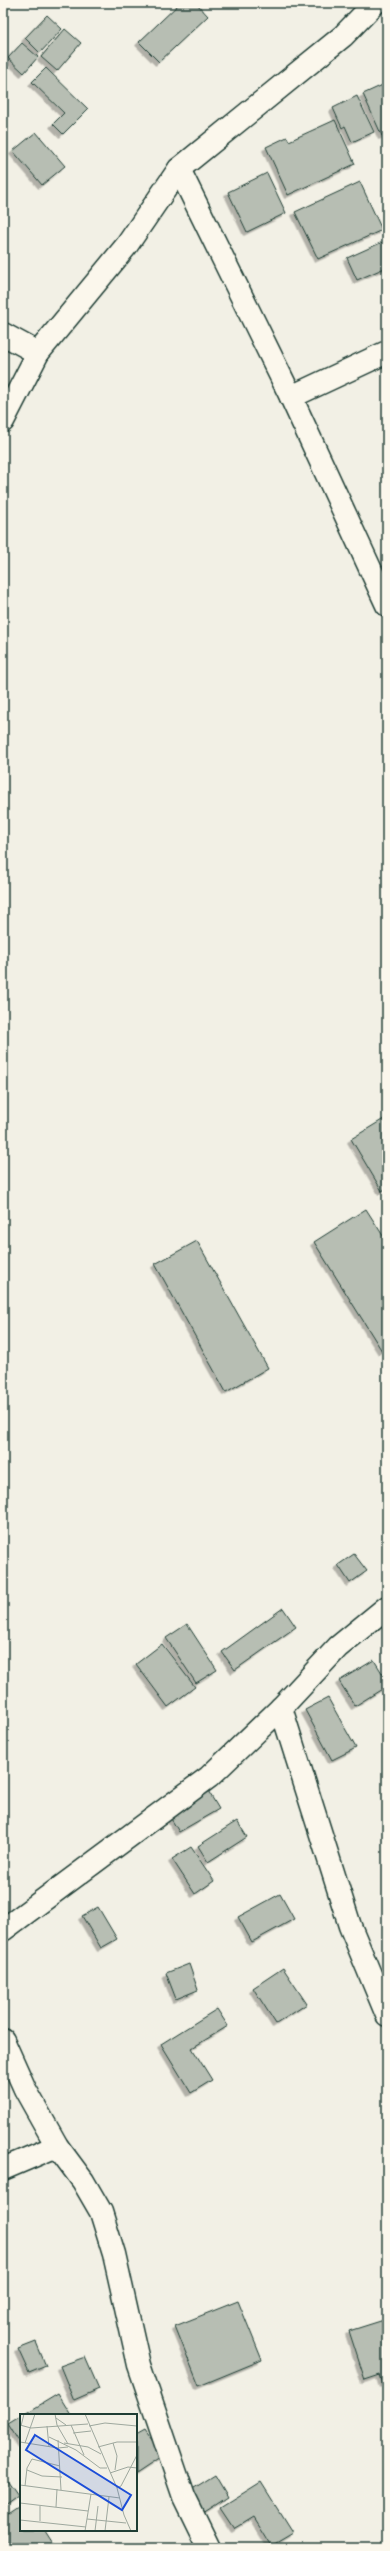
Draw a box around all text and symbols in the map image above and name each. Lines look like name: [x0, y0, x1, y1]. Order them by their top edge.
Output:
inset map: [20, 2414, 137, 2531]

